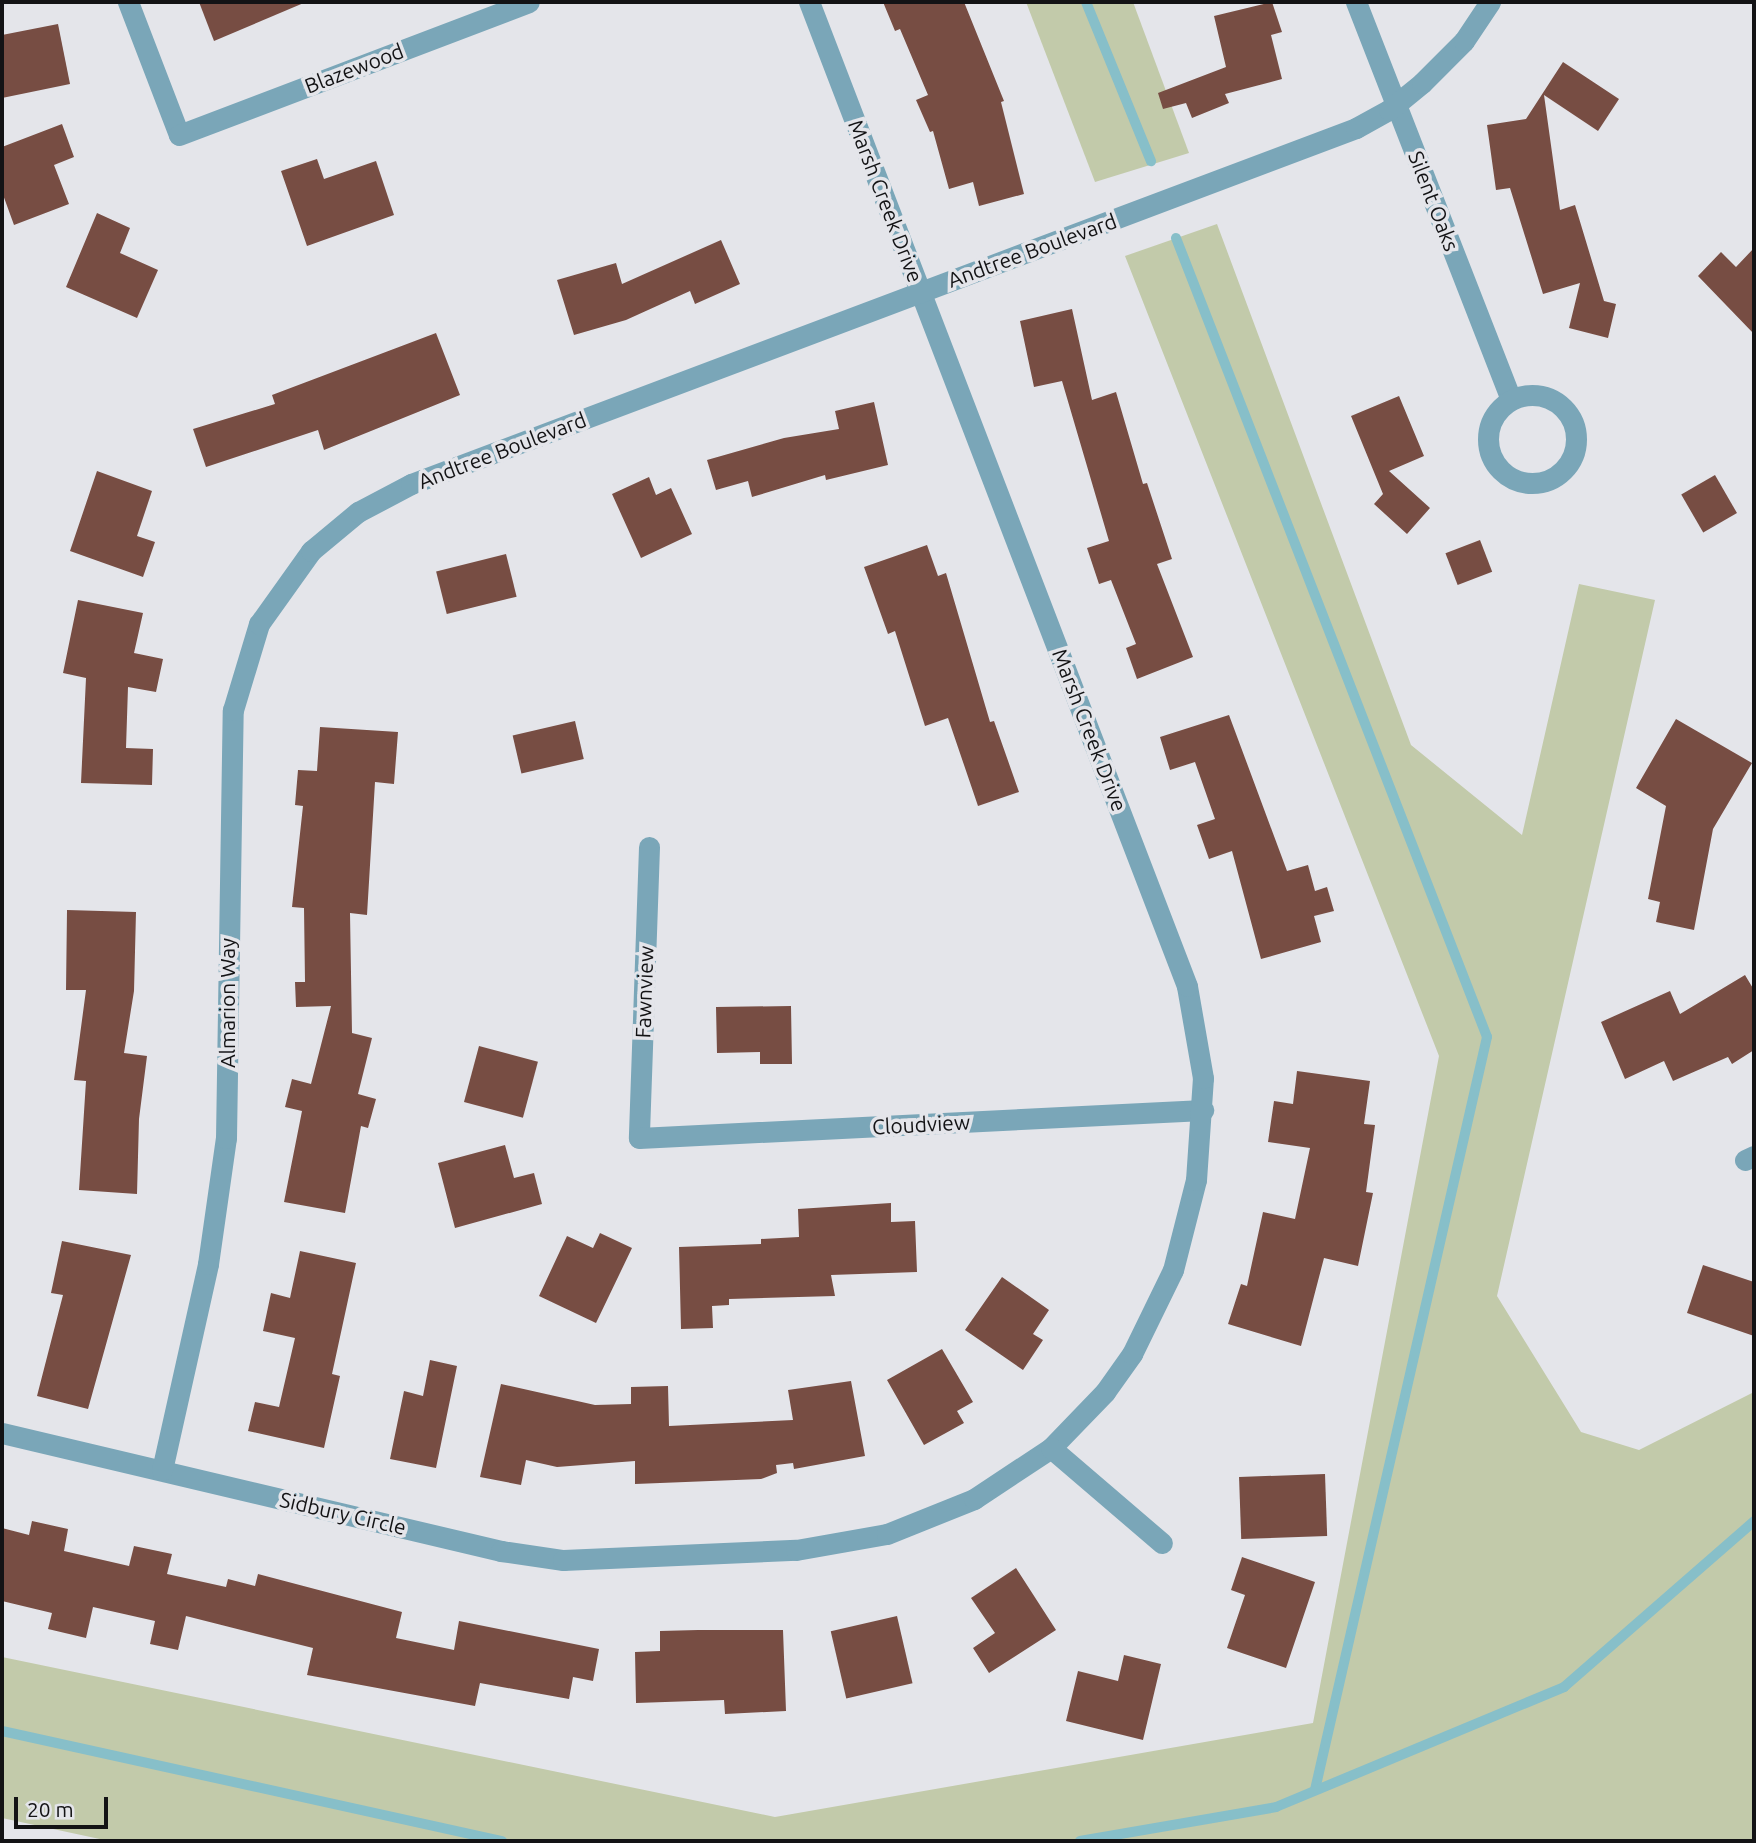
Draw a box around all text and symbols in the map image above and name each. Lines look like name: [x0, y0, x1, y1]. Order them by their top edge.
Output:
street label: Blazewood: [301, 38, 407, 98]
street label: Marsh Creek Drive: [843, 116, 929, 286]
street label: Silent Oaks: [1403, 147, 1465, 255]
street label: Andtree Boulevard: [944, 208, 1120, 292]
street label: Andtree Boulevard: [414, 406, 590, 494]
street label: Marsh Creek Drive: [1047, 645, 1133, 815]
street label: Almarion Way: [214, 938, 240, 1068]
street label: Fawnview: [630, 945, 658, 1039]
street label: Cloudview: [871, 1109, 971, 1139]
street label: Sidbury Circle: [277, 1486, 409, 1540]
scale bar: [18, 1784, 112, 1828]
text: 20 m: [27, 1797, 74, 1821]

